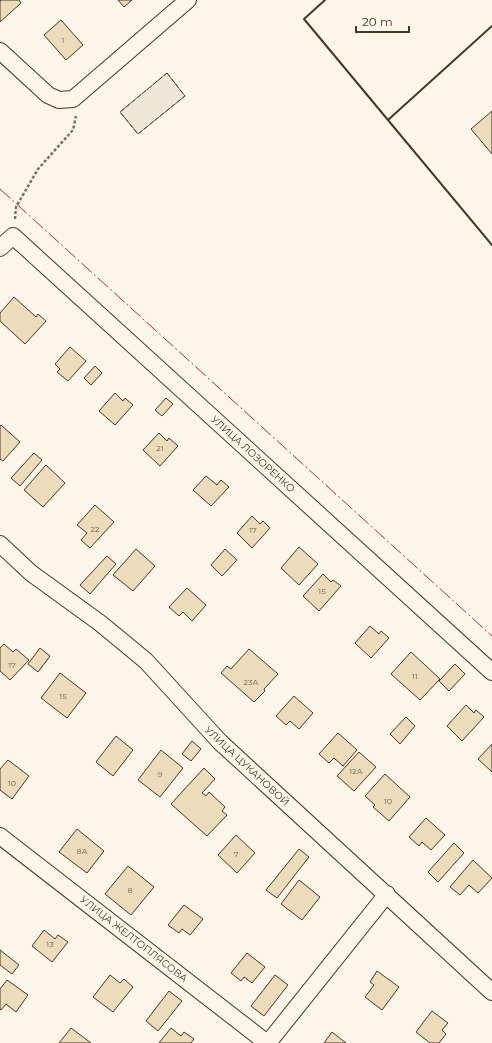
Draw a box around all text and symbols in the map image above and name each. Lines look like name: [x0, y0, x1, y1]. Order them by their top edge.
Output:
scale bar: [356, 8, 409, 34]
text: 20 m: [362, 14, 393, 29]
house number: 1: [62, 35, 64, 45]
street label: УЛИЦА ЛОЗОРЕНКО: [208, 413, 298, 495]
house number: 21: [156, 443, 164, 453]
house number: 22: [90, 524, 100, 534]
house number: 17: [249, 525, 257, 535]
house number: 15: [318, 586, 326, 596]
house number: 17: [8, 660, 16, 670]
house number: 11: [412, 671, 418, 681]
house number: 23А: [243, 677, 259, 687]
house number: 15: [59, 691, 67, 701]
street label: УЛИЦА ЦУКАНОВОЙ: [202, 723, 292, 809]
house number: 12А: [349, 766, 363, 776]
house number: 9: [158, 769, 163, 779]
house number: 10: [8, 778, 16, 788]
house number: 10: [384, 796, 392, 806]
house number: 8А: [76, 846, 88, 856]
house number: 7: [234, 849, 239, 859]
house number: 8: [127, 885, 133, 895]
street label: УЛИЦА ЖЕЛТОПЛЯСОВА: [78, 893, 191, 985]
house number: 13: [46, 939, 54, 949]

